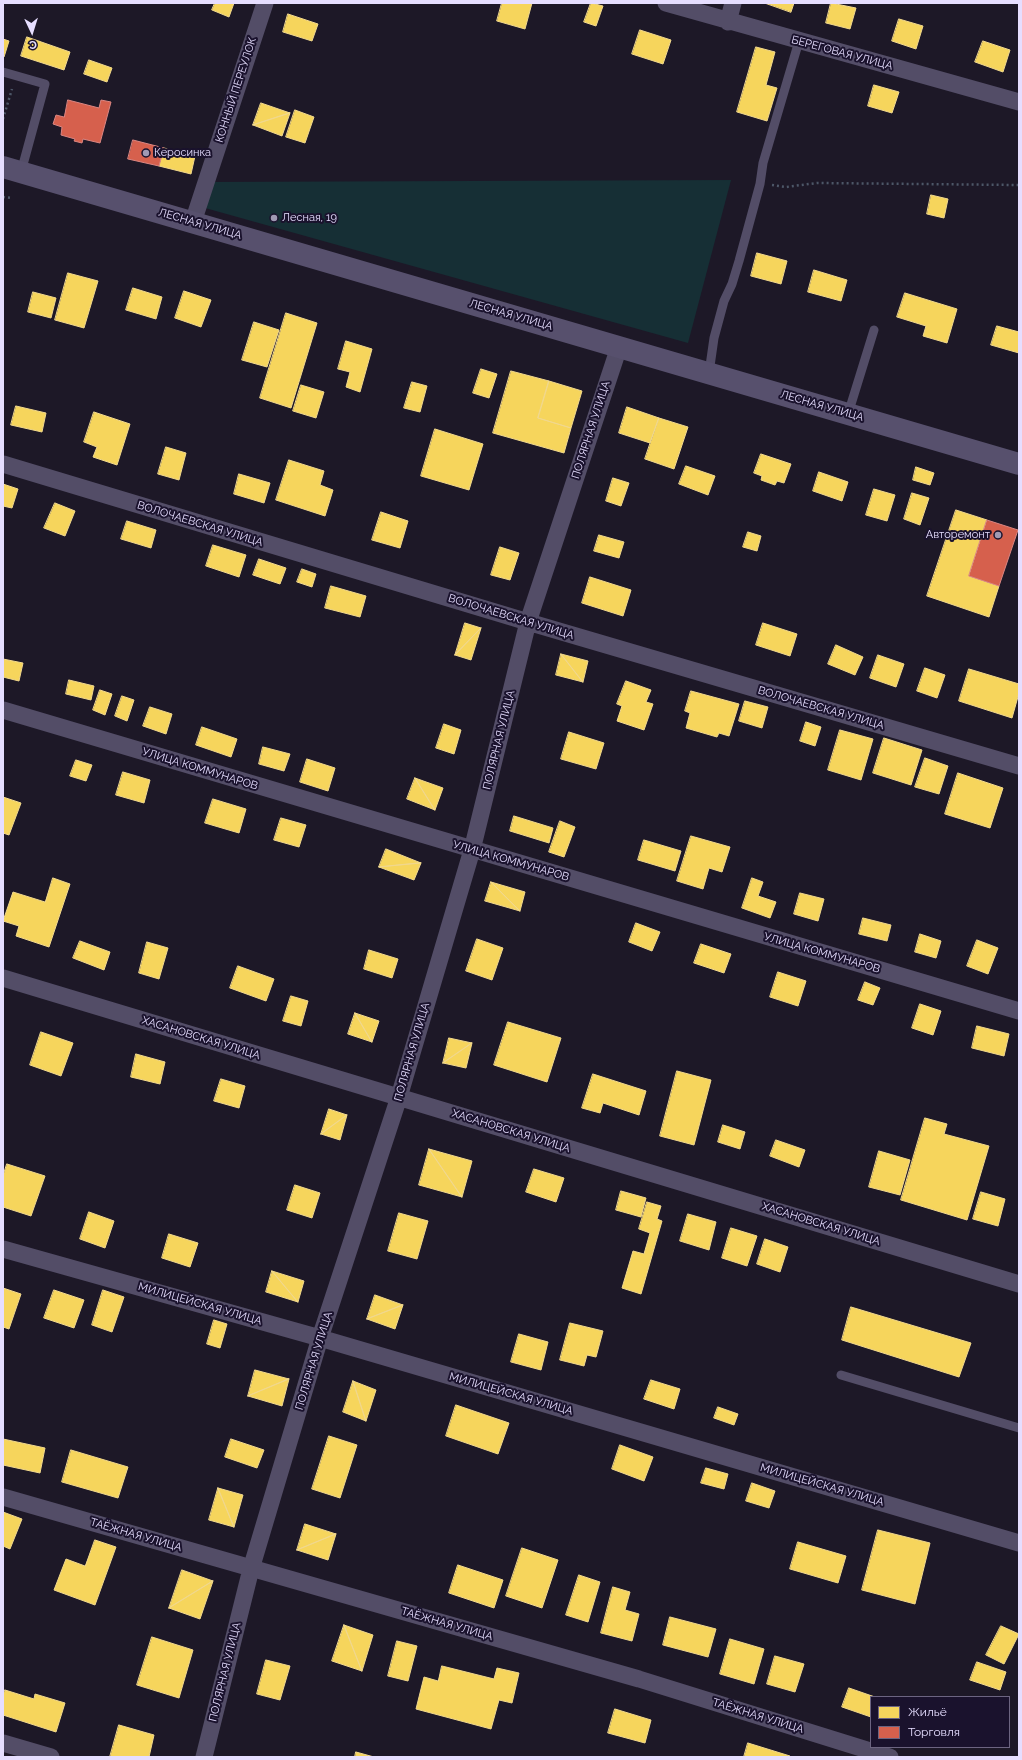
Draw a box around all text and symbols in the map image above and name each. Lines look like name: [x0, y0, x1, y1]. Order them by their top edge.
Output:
north arrow: [12, 12, 52, 52]
street label: БЕРЕГОВАЯ УЛИЦА: [790, 33, 894, 73]
street label: КОННЫЙ ПЕРЕУЛОК: [213, 36, 259, 144]
text: С: [29, 38, 37, 51]
place label: Керосинка: [154, 146, 211, 160]
marker: Керосинка: [141, 148, 151, 158]
street label: ЛЕСНАЯ УЛИЦА: [157, 206, 243, 242]
place label: Лесная, 19: [282, 211, 337, 225]
marker: Лесная, 19: [269, 213, 279, 223]
street label: ЛЕСНАЯ УЛИЦА: [468, 297, 554, 333]
street label: ПОЛЯРНАЯ УЛИЦА: [569, 379, 613, 481]
street label: ЛЕСНАЯ УЛИЦА: [779, 388, 865, 424]
street label: ВОЛОЧАЕВСКАЯ УЛИЦА: [136, 499, 264, 549]
place label: Авторемонт: [926, 528, 990, 542]
marker: Авторемонт: [993, 530, 1003, 540]
street label: ВОЛОЧАЕВСКАЯ УЛИЦА: [447, 592, 575, 642]
street label: ВОЛОЧАЕВСКАЯ УЛИЦА: [756, 684, 886, 732]
street label: ПОЛЯРНАЯ УЛИЦА: [480, 689, 518, 791]
street label: УЛИЦА КОММУНАРОВ: [141, 745, 259, 793]
street label: УЛИЦА КОММУНАРОВ: [451, 838, 571, 884]
street label: УЛИЦА КОММУНАРОВ: [762, 930, 882, 976]
street label: ПОЛЯРНАЯ УЛИЦА: [392, 1001, 432, 1103]
street label: ХАСАНОВСКАЯ УЛИЦА: [140, 1014, 262, 1062]
street label: ХАСАНОВСКАЯ УЛИЦА: [450, 1107, 572, 1155]
street label: ХАСАНОВСКАЯ УЛИЦА: [760, 1200, 882, 1248]
street label: МИЛИЦЕЙСКАЯ УЛИЦА: [137, 1280, 263, 1328]
street label: ПОЛЯРНАЯ УЛИЦА: [293, 1310, 335, 1412]
street label: МИЛИЦЕЙСКАЯ УЛИЦА: [448, 1370, 574, 1418]
street label: МИЛИЦЕЙСКАЯ УЛИЦА: [759, 1461, 885, 1509]
street label: ТАЁЖНАЯ УЛИЦА: [89, 1516, 183, 1554]
street label: ТАЁЖНАЯ УЛИЦА: [400, 1605, 494, 1643]
street label: ПОЛЯРНАЯ УЛИЦА: [206, 1621, 244, 1723]
street label: ТАЁЖНАЯ УЛИЦА: [711, 1696, 805, 1736]
legend: [870, 1696, 1010, 1748]
text: Жильё: [908, 1705, 947, 1719]
text: Торговля: [908, 1725, 960, 1739]

